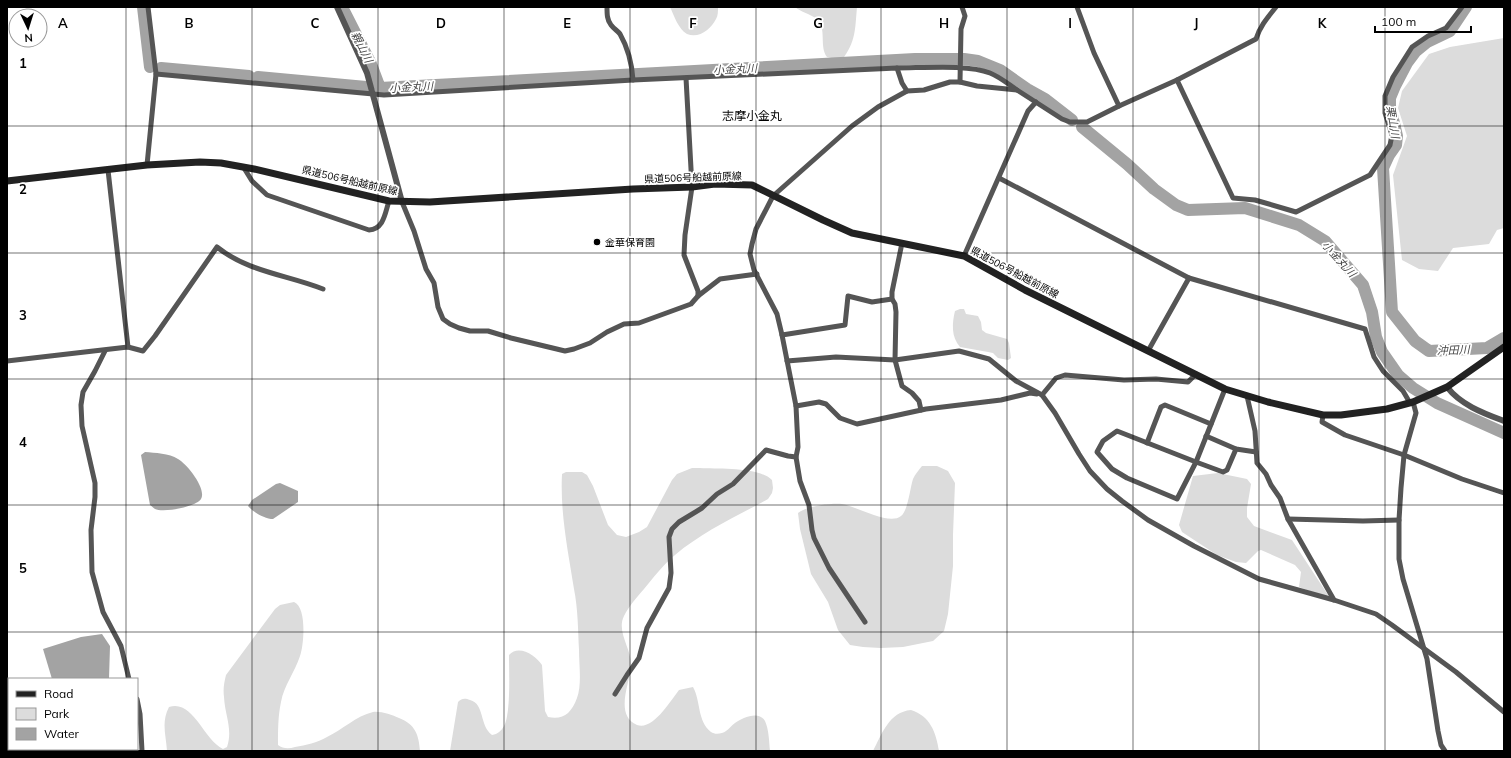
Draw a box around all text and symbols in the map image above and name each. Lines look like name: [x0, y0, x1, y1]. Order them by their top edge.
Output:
north arrow: [8, 8, 48, 48]
scale bar: [1375, 8, 1471, 34]
text: 100 m: [1381, 14, 1416, 29]
text: A: [58, 15, 68, 31]
text: B: [185, 15, 194, 31]
text: C: [311, 15, 320, 31]
text: D: [436, 15, 446, 31]
text: E: [563, 15, 571, 31]
text: F: [689, 15, 697, 31]
text: G: [813, 15, 823, 31]
text: H: [939, 15, 949, 31]
text: I: [1068, 15, 1072, 31]
text: J: [1194, 15, 1198, 31]
text: K: [1318, 15, 1328, 31]
water label: 親山川: [348, 29, 376, 66]
text: N: [24, 31, 33, 45]
text: 1: [19, 55, 27, 71]
water label: 小金丸川: [713, 61, 758, 77]
water label: 小金丸川: [389, 79, 434, 95]
water label: 栗山川: [1384, 105, 1403, 140]
district label: 志摩小金丸: [722, 108, 782, 123]
street label: 県道506号船越前原線: [301, 163, 399, 198]
street label: 県道506号船越前原線: [644, 169, 742, 186]
text: 2: [19, 181, 27, 197]
place label: 金華保育園: [605, 236, 655, 249]
marker: 金華保育園: [592, 237, 602, 247]
water label: 小金丸川: [1319, 238, 1360, 281]
street label: 県道506号船越前原線: [968, 244, 1061, 301]
text: 3: [19, 307, 27, 323]
water label: 沖田川: [1436, 342, 1471, 358]
text: 4: [19, 434, 27, 450]
text: 5: [19, 560, 27, 576]
legend: [8, 678, 138, 750]
text: Road: [44, 686, 73, 701]
text: Park: [44, 706, 70, 721]
text: Water: [44, 726, 80, 741]

